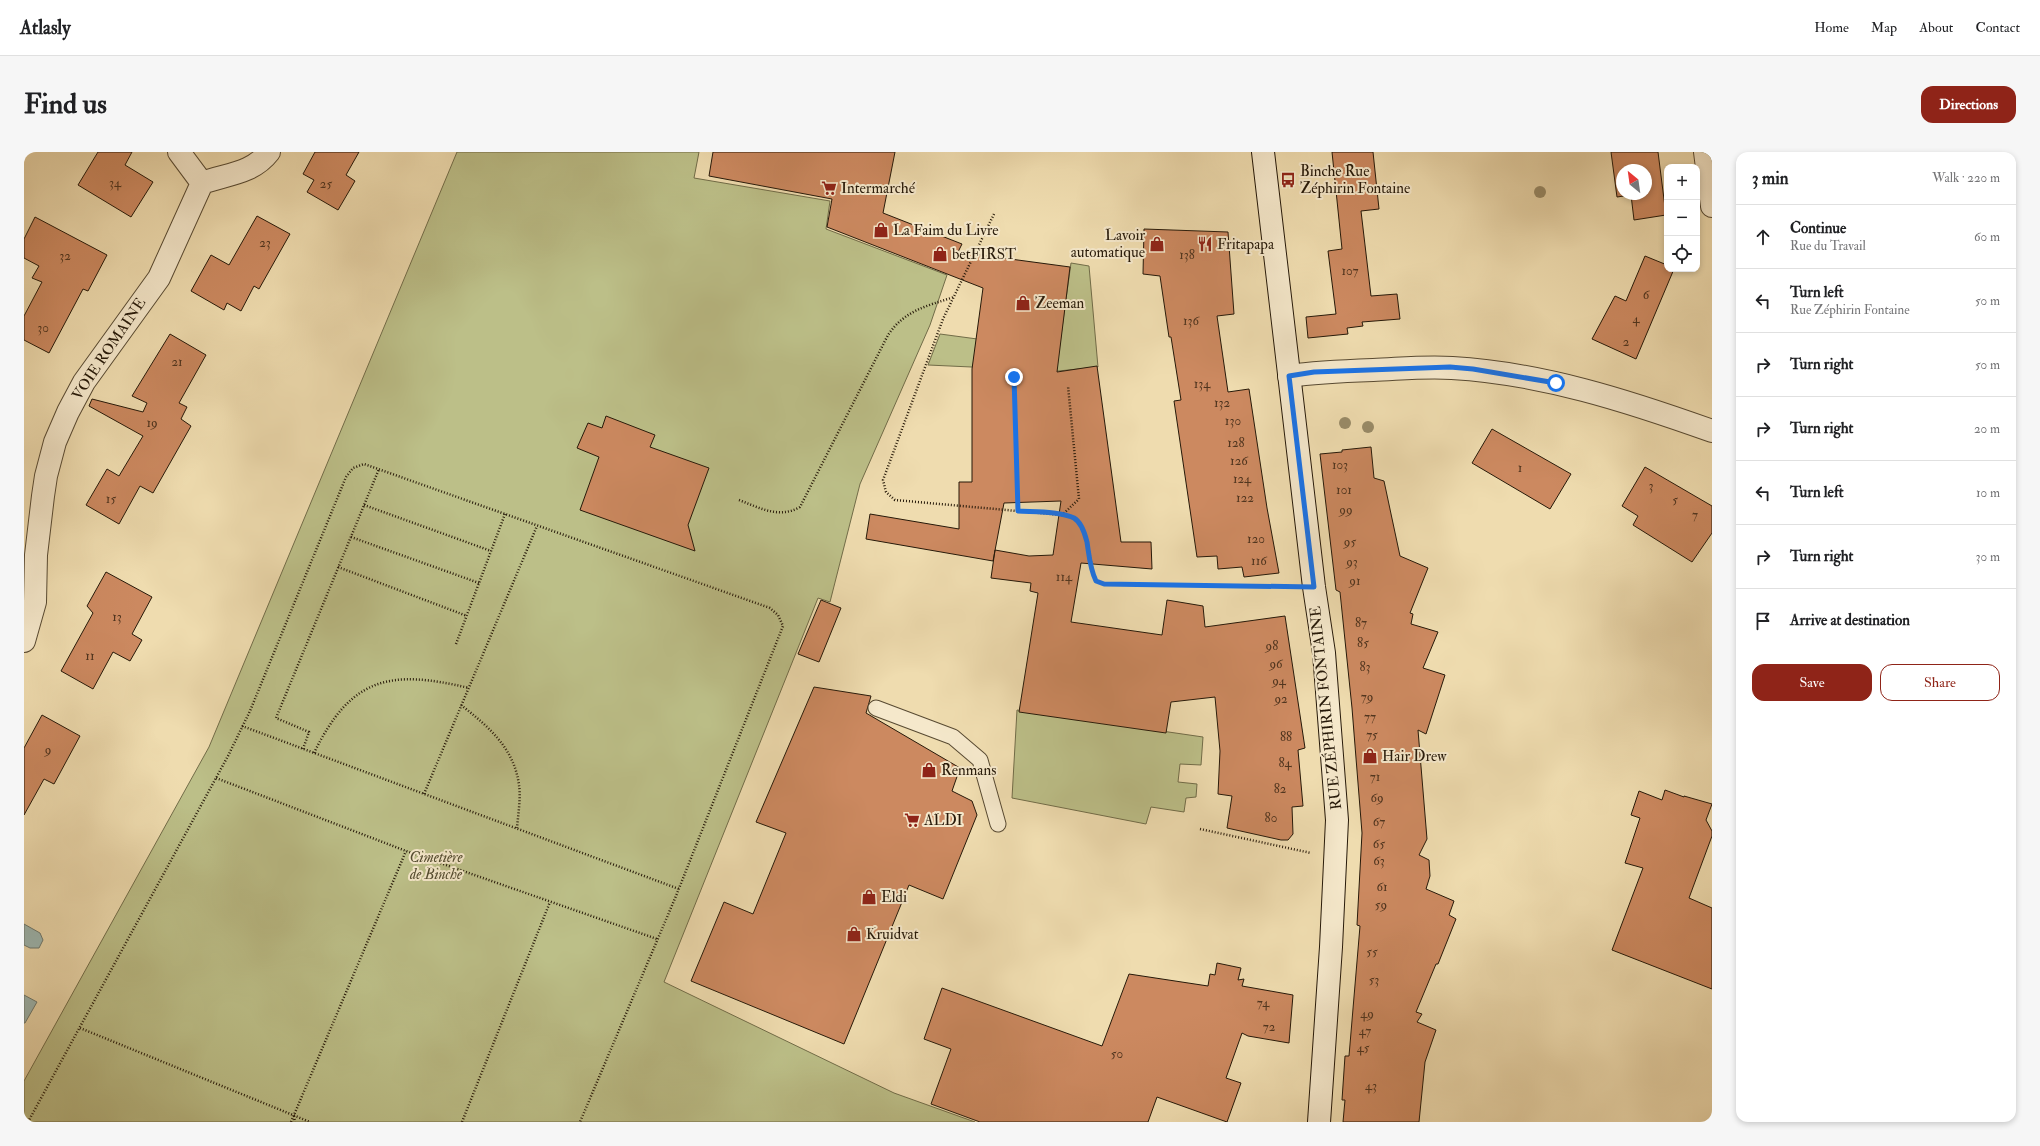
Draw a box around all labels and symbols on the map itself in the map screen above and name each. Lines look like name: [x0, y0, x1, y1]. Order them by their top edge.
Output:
place label: Binche Rue Zéphirin Fontaine: [1300, 162, 1410, 199]
north arrow: [1616, 164, 1652, 200]
bus stop icon: Binche Rue Zéphirin Fontaine: [1279, 171, 1297, 189]
house number: 34: [109, 175, 122, 191]
house number: 25: [320, 176, 332, 192]
supermarket icon: Intermarché: [820, 179, 838, 197]
place label: Intermarché: [841, 179, 916, 198]
shop icon: La Faim du Livre: [872, 221, 890, 239]
place label: La Faim du Livre: [893, 221, 999, 240]
place label: Lavoir automatique: [1071, 226, 1145, 262]
house number: 23: [259, 235, 271, 251]
shop icon: Lavoir automatique: [1148, 235, 1166, 253]
restaurant icon: Fritapapa: [1196, 235, 1214, 253]
place label: Fritapapa: [1217, 235, 1275, 255]
shop icon: betFIRST: [931, 245, 949, 263]
place label: betFIRST: [952, 245, 1016, 264]
house number: 138: [1179, 247, 1195, 263]
house number: 32: [59, 248, 71, 264]
house number: 107: [1341, 263, 1359, 279]
house number: 6: [1643, 287, 1651, 303]
street label: VOIE ROMAINE: [68, 294, 150, 404]
shop icon: Zeeman: [1014, 294, 1032, 312]
place label: Zeeman: [1035, 294, 1085, 313]
house number: 4: [1632, 311, 1640, 327]
house number: 136: [1183, 313, 1201, 329]
house number: 30: [37, 320, 49, 336]
house number: 2: [1623, 334, 1630, 350]
house number: 21: [171, 354, 183, 370]
route end: [1005, 368, 1023, 386]
route start: [1547, 374, 1565, 392]
house number: 134: [1194, 376, 1211, 392]
house number: 132: [1214, 395, 1231, 411]
house number: 130: [1225, 413, 1241, 429]
house number: 19: [146, 415, 158, 431]
house number: 128: [1227, 435, 1245, 451]
house number: 126: [1230, 453, 1249, 469]
house number: 103: [1332, 457, 1348, 473]
house number: 1: [1518, 460, 1523, 476]
house number: 124: [1233, 471, 1252, 487]
house number: 3: [1649, 478, 1654, 494]
house number: 101: [1336, 482, 1352, 498]
house number: 122: [1236, 490, 1254, 506]
house number: 15: [106, 491, 116, 507]
house number: 5: [1672, 492, 1678, 508]
house number: 99: [1338, 502, 1353, 518]
house number: 7: [1692, 507, 1698, 523]
house number: 120: [1247, 531, 1265, 547]
house number: 95: [1343, 534, 1356, 550]
house number: 116: [1251, 553, 1268, 569]
house number: 93: [1345, 554, 1358, 570]
house number: 114: [1056, 569, 1073, 585]
house number: 91: [1348, 573, 1361, 589]
street label: RUE ZÉPHIRIN FONTAINE: [1304, 605, 1346, 811]
house number: 13: [112, 609, 122, 625]
house number: 87: [1355, 615, 1367, 631]
house number: 85: [1357, 635, 1369, 651]
house number: 98: [1265, 638, 1278, 654]
house number: 11: [85, 648, 95, 664]
house number: 96: [1268, 656, 1284, 672]
house number: 83: [1359, 659, 1371, 675]
house number: 94: [1271, 673, 1287, 689]
house number: 79: [1361, 689, 1373, 705]
house number: 92: [1273, 691, 1288, 707]
house number: 77: [1364, 709, 1376, 725]
house number: 75: [1366, 727, 1378, 743]
house number: 88: [1280, 729, 1292, 745]
house number: 9: [44, 742, 51, 758]
shop icon: Hair Drew: [1361, 747, 1379, 765]
place label: Hair Drew: [1382, 747, 1447, 766]
house number: 84: [1278, 755, 1293, 771]
shop icon: Renmans: [920, 761, 938, 779]
place label: Renmans: [941, 761, 996, 780]
house number: 71: [1370, 769, 1381, 785]
house number: 82: [1274, 781, 1287, 797]
house number: 69: [1370, 790, 1384, 806]
house number: 80: [1265, 810, 1277, 826]
supermarket icon: ALDI: [903, 811, 921, 829]
place label: ALDI: [923, 811, 963, 830]
house number: 67: [1373, 814, 1385, 830]
house number: 65: [1373, 836, 1385, 852]
park label: Cimetière de Binche: [409, 848, 464, 884]
house number: 63: [1373, 853, 1385, 869]
house number: 61: [1376, 879, 1388, 895]
shop icon: Eldi: [860, 888, 878, 906]
place label: Eldi: [881, 888, 907, 907]
house number: 59: [1375, 897, 1387, 913]
shop icon: Kruidvat: [845, 925, 863, 943]
place label: Kruidvat: [866, 925, 919, 944]
house number: 55: [1366, 944, 1378, 960]
house number: 53: [1369, 972, 1379, 988]
house number: 74: [1257, 995, 1270, 1011]
house number: 49: [1360, 1006, 1374, 1022]
house number: 72: [1263, 1019, 1276, 1035]
house number: 47: [1359, 1023, 1371, 1039]
house number: 45: [1357, 1040, 1370, 1056]
house number: 50: [1111, 1046, 1123, 1062]
house number: 43: [1365, 1078, 1377, 1094]

